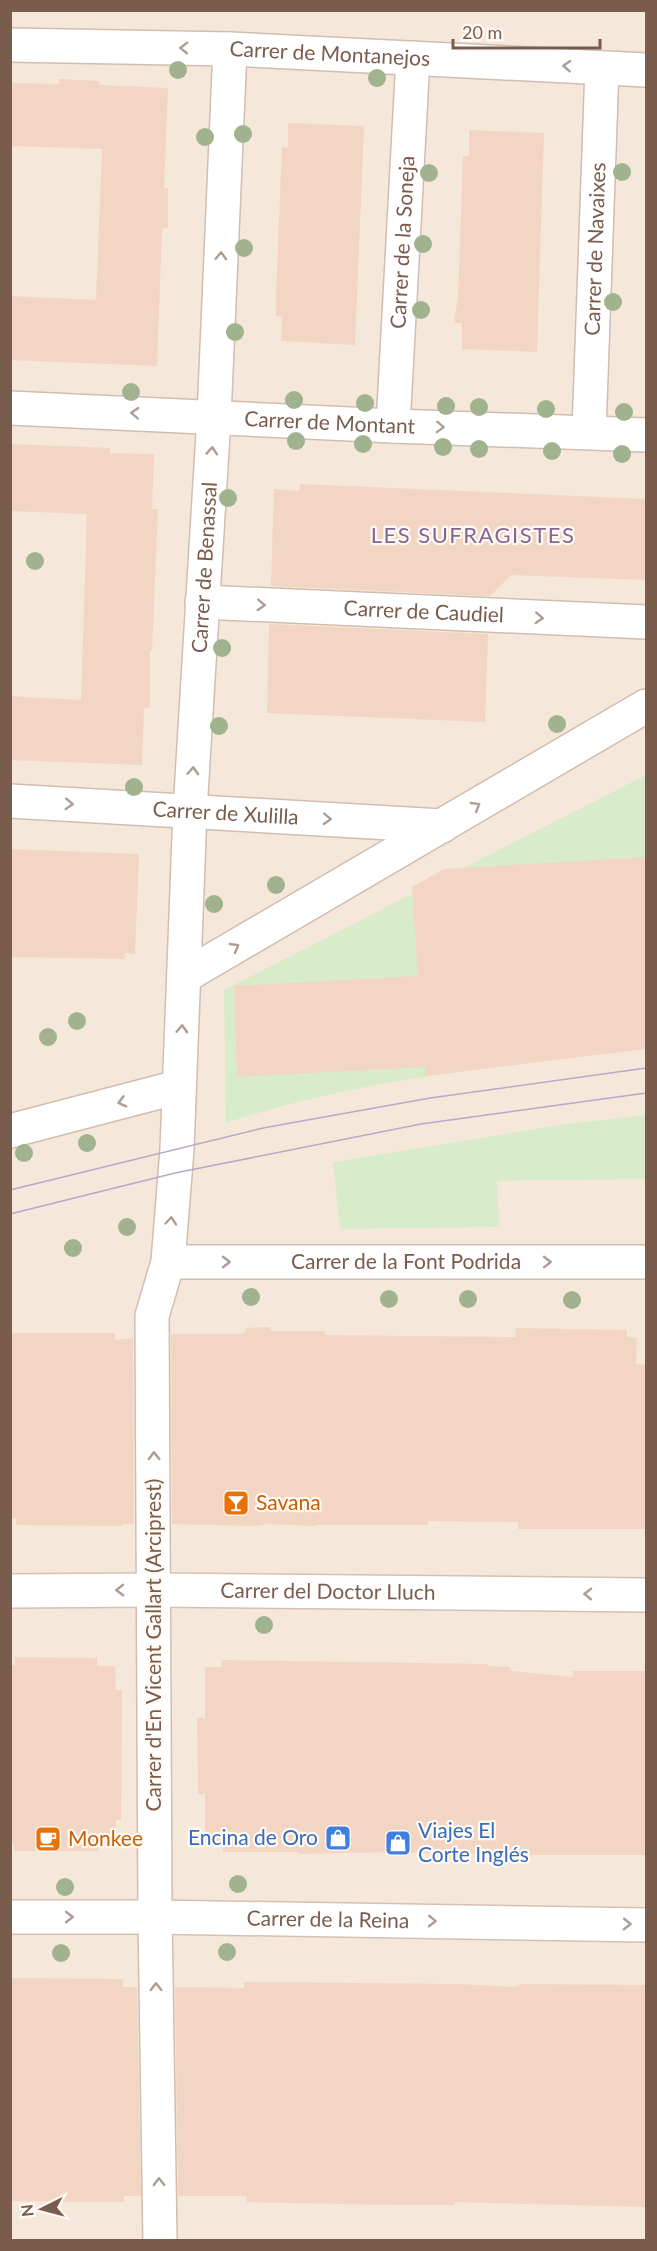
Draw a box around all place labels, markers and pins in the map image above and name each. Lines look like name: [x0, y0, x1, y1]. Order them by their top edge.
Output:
bar icon: Savana: [221, 1488, 251, 1518]
place label: Savana: [256, 1489, 321, 1514]
place label: Viajes El Corte Inglés: [418, 1817, 529, 1866]
shop icon: Encina de Oro: [323, 1823, 353, 1853]
cafe icon: Monkee: [33, 1824, 63, 1854]
place label: Encina de Oro: [188, 1824, 318, 1849]
place label: Monkee: [68, 1825, 143, 1850]
shop icon: Viajes El Corte Inglés: [383, 1828, 413, 1858]

